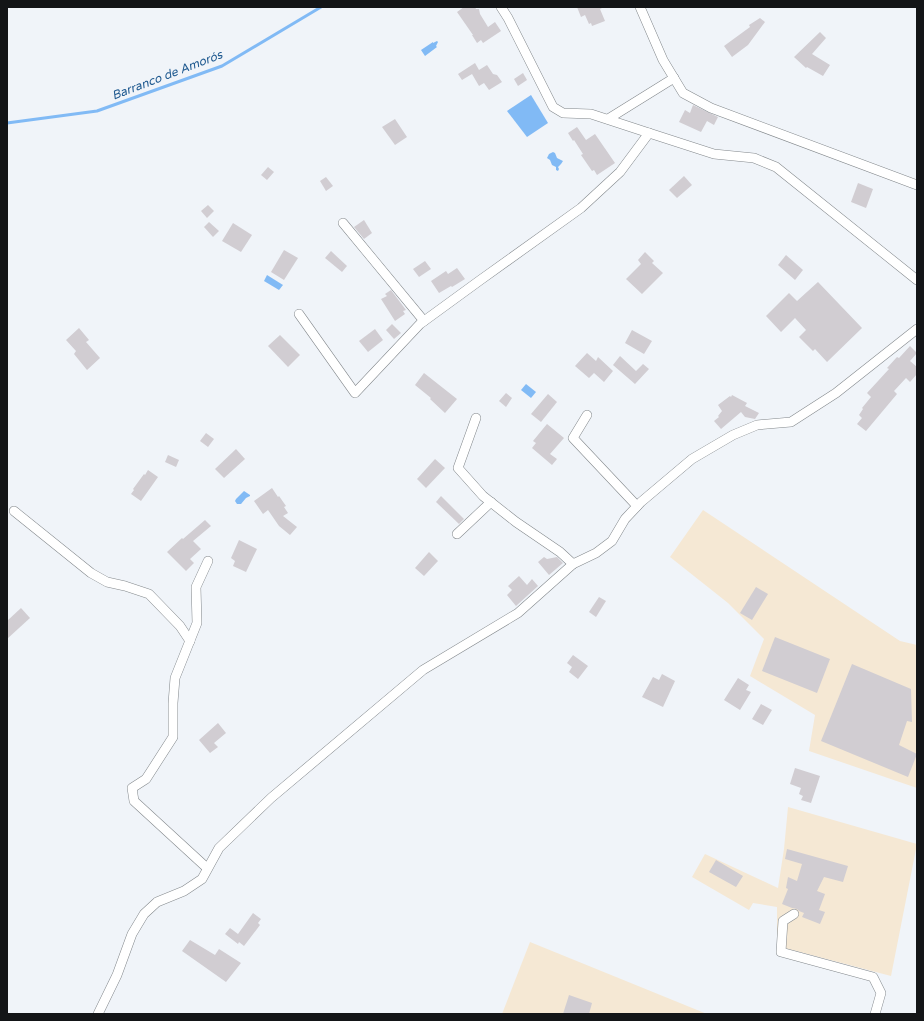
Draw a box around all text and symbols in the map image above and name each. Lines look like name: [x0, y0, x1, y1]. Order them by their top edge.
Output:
water label: Barranco de Amorós: [110, 47, 225, 103]

